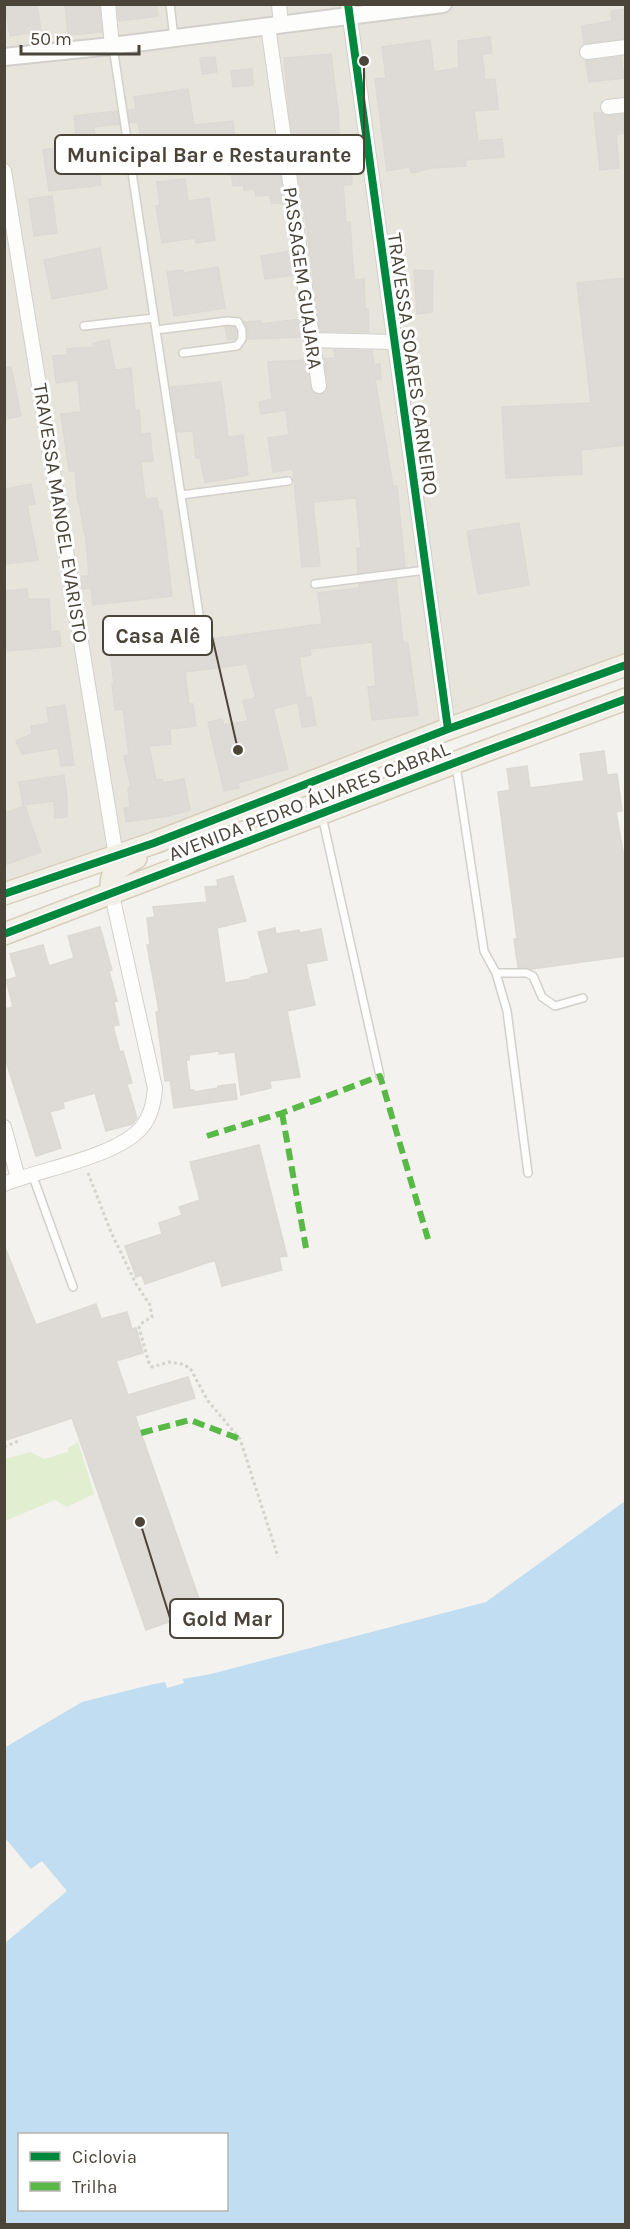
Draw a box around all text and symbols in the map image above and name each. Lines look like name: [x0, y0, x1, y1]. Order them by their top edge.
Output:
scale bar: [21, 18, 140, 56]
text: 50 m: [30, 28, 72, 50]
callout: Municipal Bar e Restaurante: [55, 135, 364, 174]
text: Municipal Bar e Restaurante: [67, 143, 351, 167]
street label: PASSAGEM GUAJARA: [278, 185, 327, 371]
street label: TRAVESSA SOARES CARNEIRO: [383, 231, 442, 497]
street label: TRAVESSA MANOEL EVARISTO: [29, 382, 92, 645]
callout: Casa Alê: [103, 616, 212, 655]
text: Casa Alê: [116, 624, 200, 648]
street label: AVENIDA PEDRO ÁLVARES CABRAL: [165, 736, 454, 866]
callout: Gold Mar: [170, 1599, 283, 1638]
text: Gold Mar: [182, 1607, 273, 1631]
legend: [18, 2133, 228, 2211]
text: Ciclovia: [72, 2146, 137, 2168]
text: Trilha: [72, 2176, 117, 2198]

